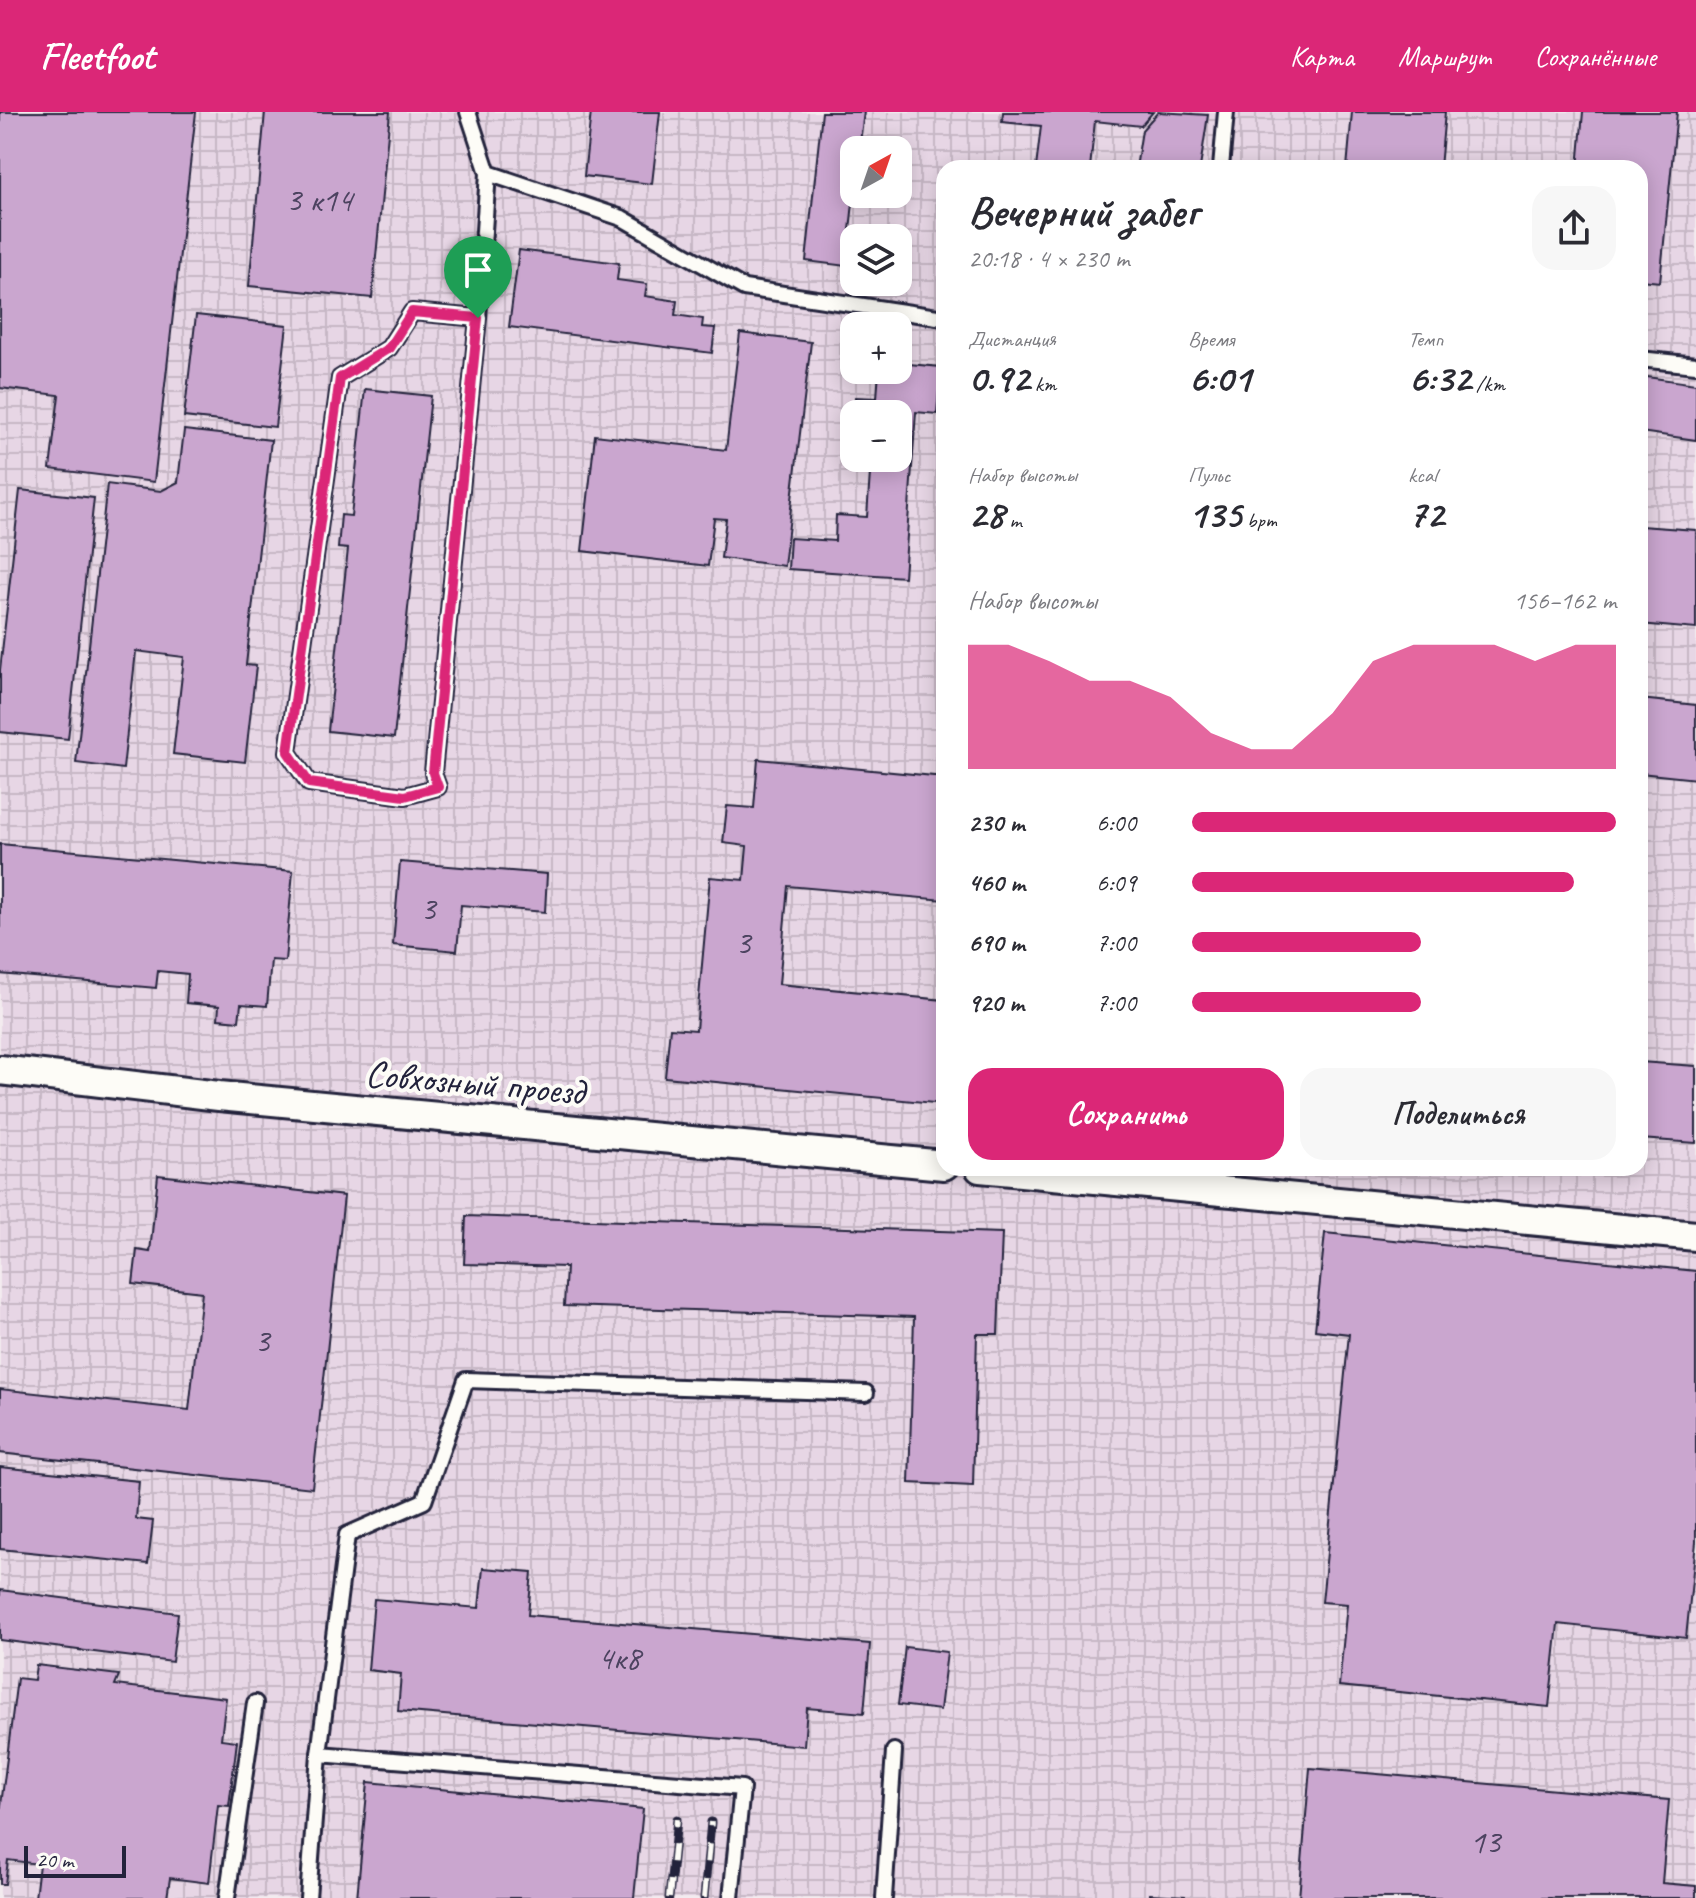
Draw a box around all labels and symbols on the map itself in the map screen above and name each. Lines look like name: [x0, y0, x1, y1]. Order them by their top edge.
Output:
north arrow: [840, 136, 912, 208]
house number: 3 к14: [286, 178, 356, 221]
pin: [444, 236, 512, 318]
house number: 3: [420, 887, 438, 930]
house number: 3: [735, 921, 753, 964]
street label: Совхозный проезд: [364, 1050, 590, 1116]
house number: 3: [254, 1319, 272, 1362]
house number: 4к8: [597, 1636, 644, 1679]
house number: 13: [1470, 1820, 1503, 1863]
scale bar: [24, 1842, 126, 1878]

